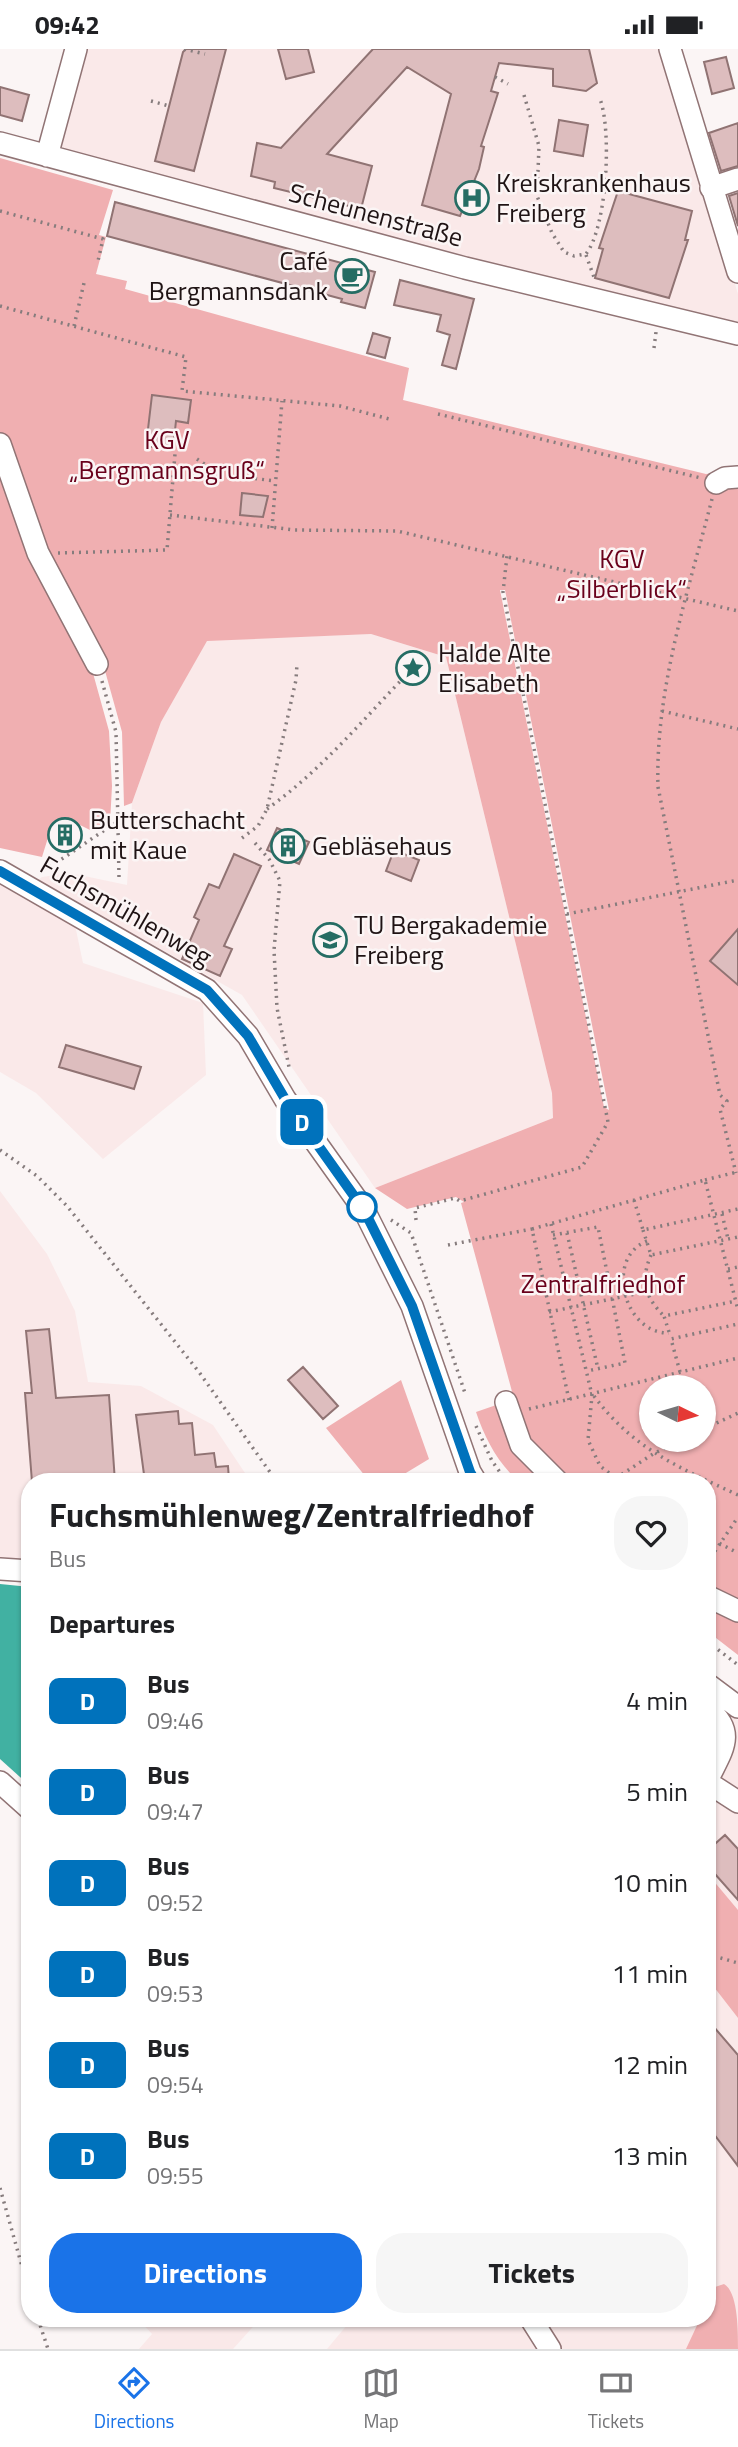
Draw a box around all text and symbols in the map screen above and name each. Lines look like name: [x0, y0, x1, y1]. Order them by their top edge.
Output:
text: 09:42: [35, 5, 100, 44]
place label: Kreiskrankenhaus Freiberg: [496, 163, 691, 232]
street label: Scheunenstraße: [285, 173, 467, 256]
hospital icon: Kreiskrankenhaus Freiberg: [453, 179, 491, 217]
place label: Café Bergmannsdank: [149, 241, 328, 310]
cafe icon: Café Bergmannsdank: [333, 257, 371, 295]
park label: KGV „Bergmannsgruß“: [69, 420, 265, 489]
park label: KGV „Silberblick“: [557, 539, 687, 608]
place label: Halde Alte Elisabeth: [438, 633, 551, 702]
place icon: Halde Alte Elisabeth: [394, 649, 432, 687]
place label: Butterschacht mit Kaue: [90, 800, 245, 869]
building icon: Butterschacht mit Kaue: [46, 816, 84, 854]
place label: Gebläsehaus: [312, 826, 452, 865]
building icon: Gebläsehaus: [269, 827, 307, 865]
street label: Fuchsmühlenweg: [33, 845, 220, 976]
place label: TU Bergakademie Freiberg: [354, 905, 547, 974]
school or university icon: TU Bergakademie Freiberg: [311, 921, 349, 959]
line badge: D: [279, 1099, 325, 1145]
text: D: [294, 1104, 310, 1140]
unlabelled marker: [347, 1192, 377, 1222]
park label: Zentralfriedhof: [521, 1264, 686, 1303]
north arrow: [639, 1375, 716, 1453]
map controls: [639, 1375, 716, 1452]
text: Fuchsmühlenweg/Zentralfriedhof: [49, 1490, 534, 1540]
button: heart: [614, 1496, 688, 1570]
text: Bus: [49, 1541, 86, 1576]
text: Departures: [49, 1604, 175, 1643]
text: Bus: [147, 1664, 189, 1703]
text: 4 min: [626, 1681, 688, 1720]
text: D: [80, 1683, 95, 1719]
text: 09:46: [147, 1703, 204, 1738]
text: Bus: [147, 1755, 189, 1794]
text: 5 min: [626, 1772, 688, 1811]
text: D: [80, 1774, 95, 1810]
text: 09:47: [147, 1794, 204, 1829]
text: Bus: [147, 1846, 189, 1885]
text: 10 min: [612, 1863, 688, 1902]
text: D: [80, 1865, 95, 1901]
text: 09:52: [147, 1885, 204, 1920]
text: Bus: [147, 1937, 189, 1976]
text: 11 min: [612, 1954, 688, 1993]
text: D: [80, 1956, 95, 1992]
text: 09:53: [147, 1976, 204, 2011]
text: Bus: [147, 2028, 189, 2067]
text: 12 min: [612, 2045, 688, 2084]
text: D: [80, 2047, 95, 2083]
text: 09:54: [147, 2067, 204, 2102]
text: Bus: [147, 2119, 189, 2158]
text: 13 min: [612, 2136, 688, 2175]
text: D: [80, 2138, 95, 2174]
text: 09:55: [147, 2158, 204, 2193]
button: Directions: [49, 2233, 362, 2313]
button: Tickets: [376, 2233, 688, 2313]
tab: Directions: [94, 2364, 174, 2435]
tab: Map: [362, 2364, 400, 2435]
tab: Tickets: [588, 2364, 644, 2435]

